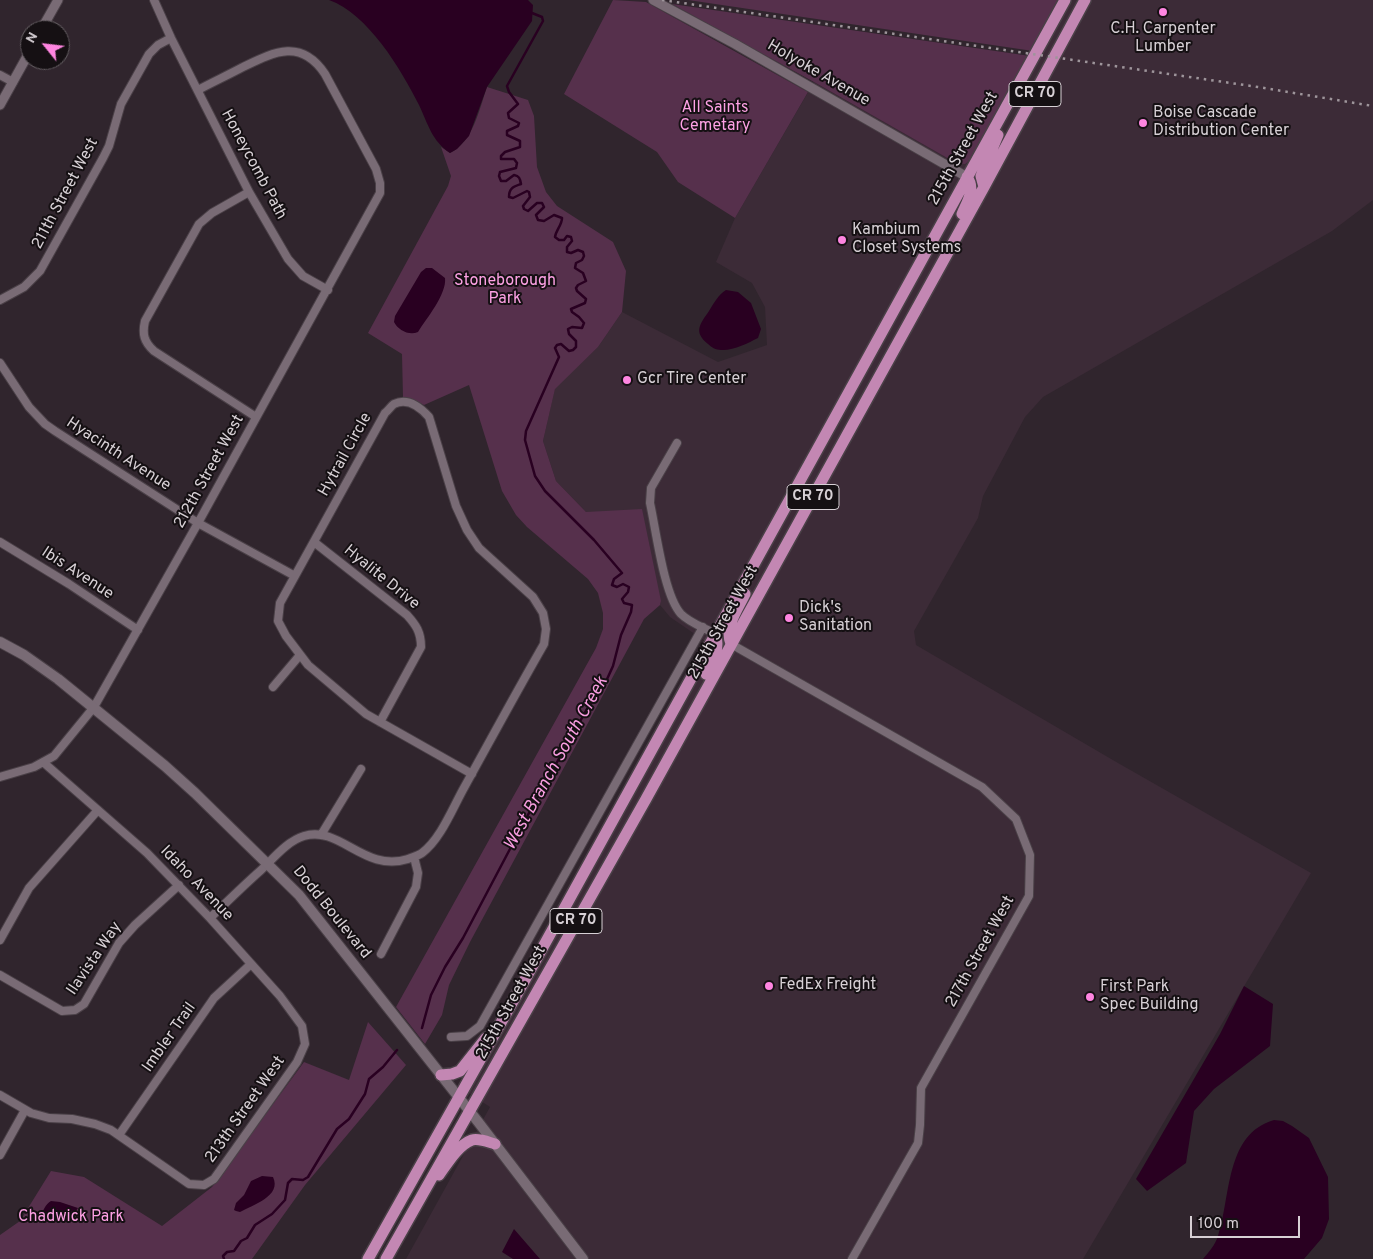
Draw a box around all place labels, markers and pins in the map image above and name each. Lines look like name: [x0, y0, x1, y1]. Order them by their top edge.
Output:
marker: C.H. Carpenter Lumber: [1157, 6, 1169, 18]
place label: C.H. Carpenter Lumber: [1110, 20, 1216, 58]
place label: Boise Cascade Distribution Center: [1153, 104, 1289, 142]
marker: Boise Cascade Distribution Center: [1137, 117, 1149, 129]
place label: Kambium Closet Systems: [852, 221, 961, 259]
marker: Kambium Closet Systems: [836, 234, 848, 246]
place label: Gcr Tire Center: [637, 370, 746, 390]
marker: Gcr Tire Center: [621, 374, 633, 386]
place label: Dick's Sanitation: [799, 599, 872, 637]
marker: Dick's Sanitation: [783, 612, 795, 624]
place label: FedEx Freight: [779, 976, 876, 996]
place label: First Park Spec Building: [1100, 978, 1199, 1016]
marker: FedEx Freight: [763, 980, 775, 992]
marker: First Park Spec Building: [1084, 991, 1096, 1003]

